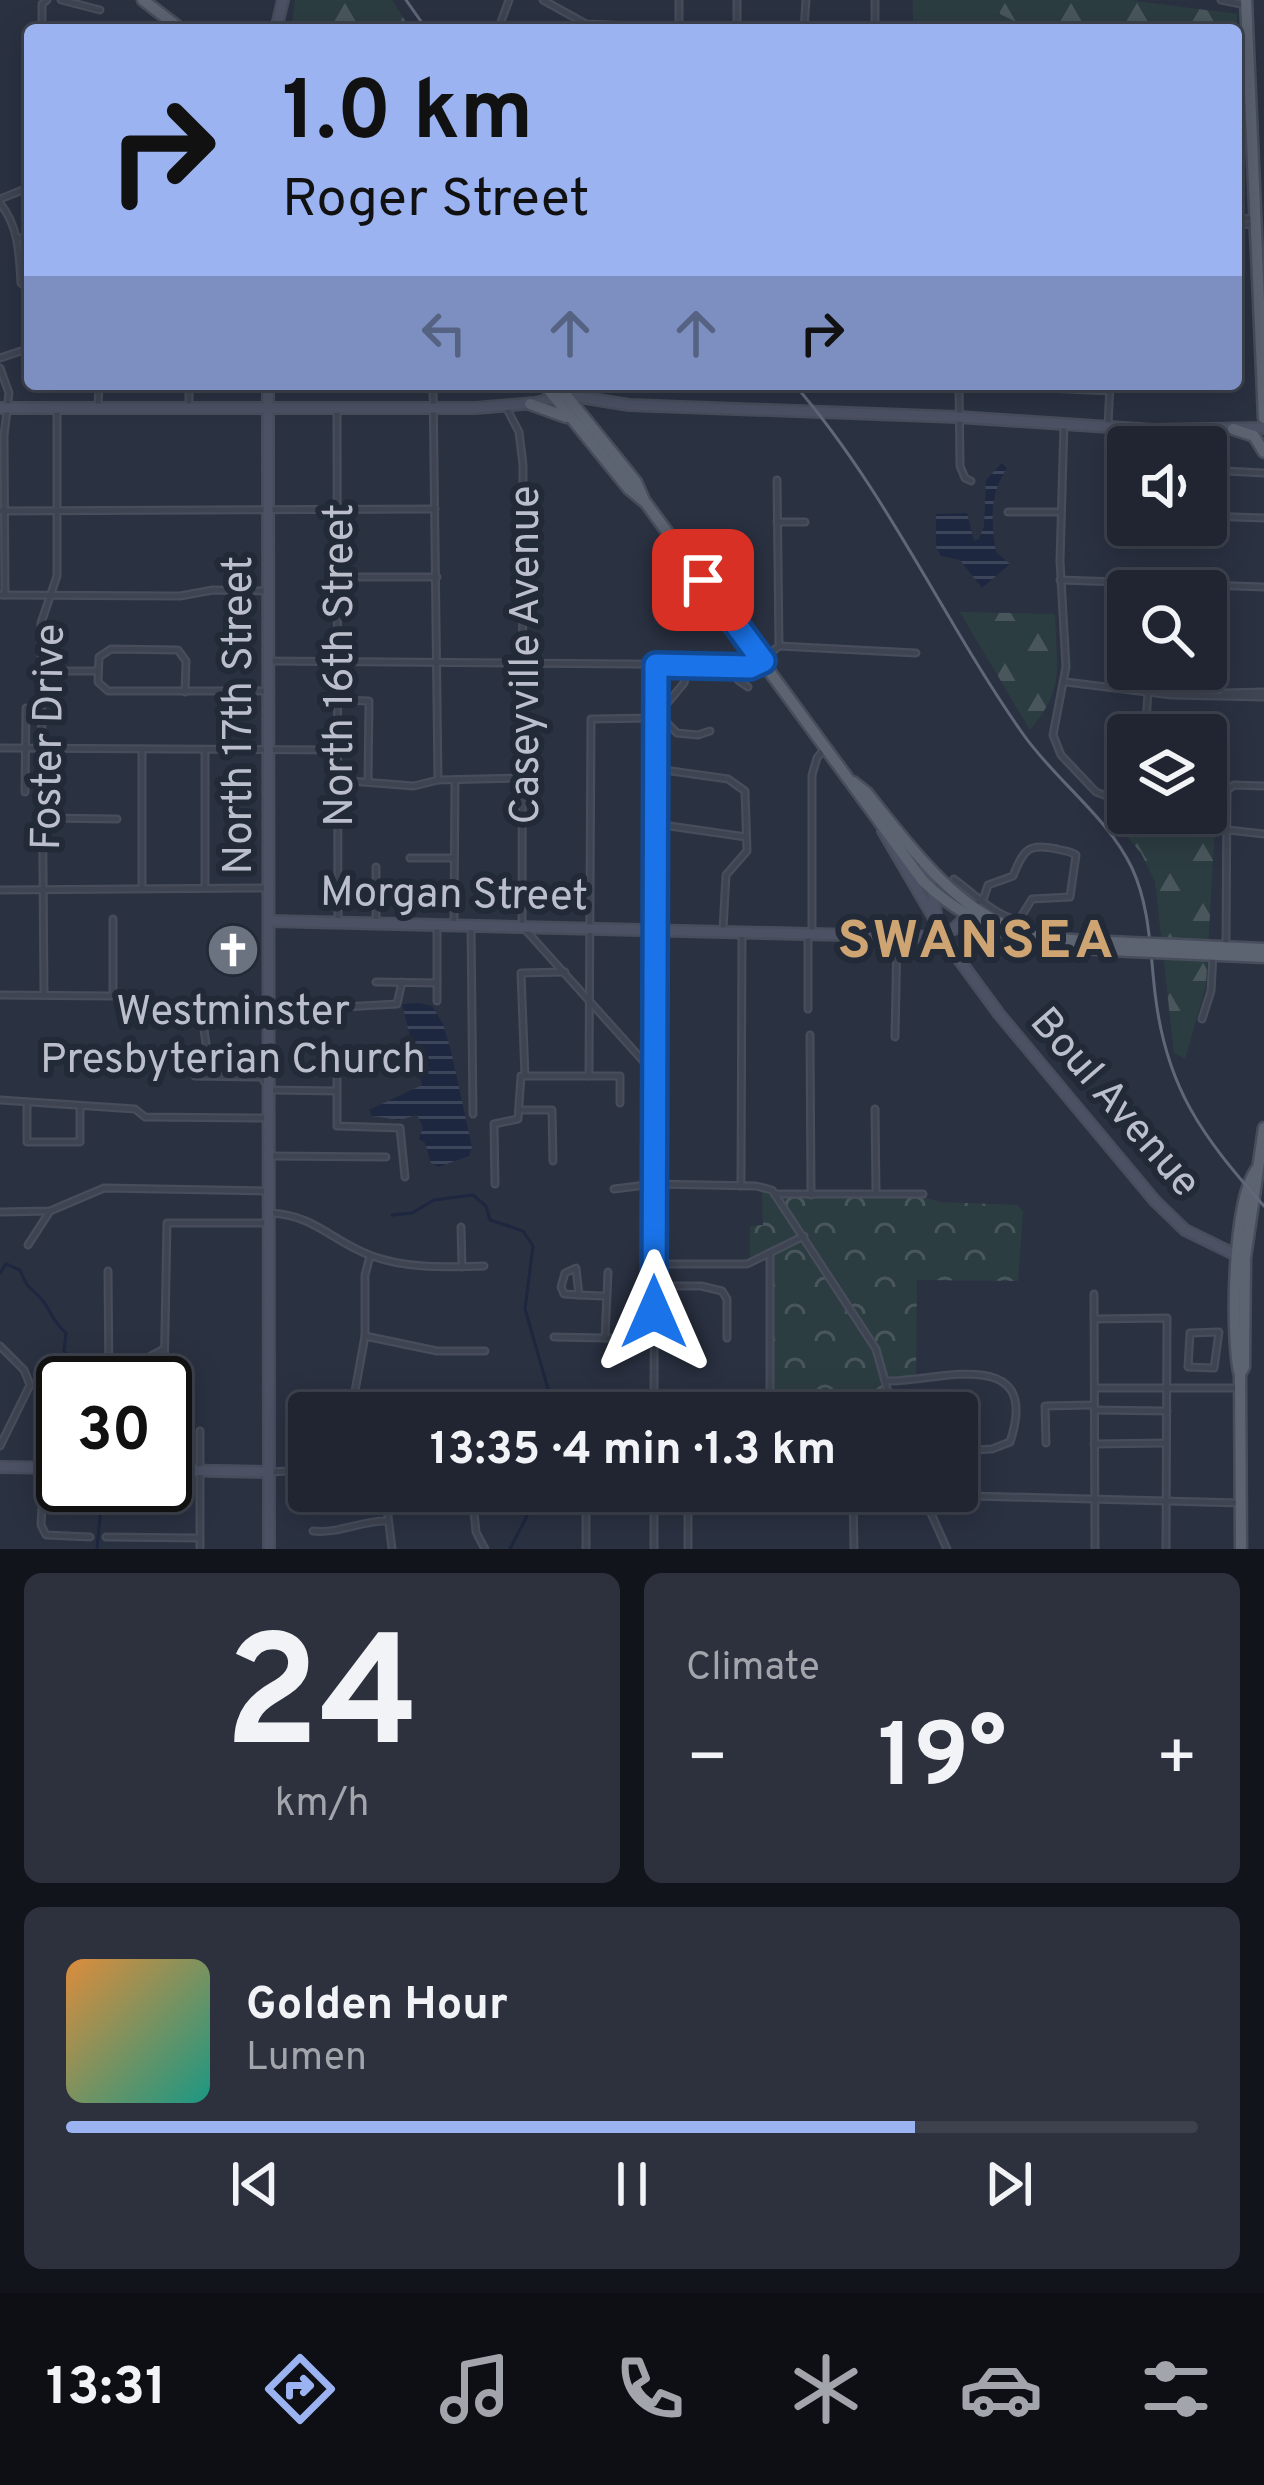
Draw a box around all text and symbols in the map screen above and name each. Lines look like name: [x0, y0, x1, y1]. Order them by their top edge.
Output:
text: 1.0 km: [282, 63, 533, 169]
icon: right: [84, 72, 240, 228]
text: Roger Street: [282, 167, 590, 236]
icon: left: [411, 300, 477, 366]
icon: ahead: [537, 300, 603, 366]
icon: ahead: [663, 300, 729, 366]
icon: right: [789, 300, 855, 366]
map controls: [1107, 426, 1227, 834]
button: sound: [1107, 426, 1227, 546]
street label: Caseyville Avenue: [501, 485, 554, 825]
street label: North 16th Street: [315, 503, 368, 827]
pin: [652, 529, 754, 631]
icon: arrive: [670, 547, 736, 613]
street label: North 17th Street: [214, 556, 267, 874]
button: search: [1107, 570, 1227, 690]
street label: Foster Drive: [22, 623, 79, 851]
button: layers: [1107, 714, 1227, 834]
street label: Morgan Street: [319, 868, 588, 925]
district label: SWANSEA: [837, 909, 1117, 978]
church icon: Westminster Presbyterian Church: [205, 922, 261, 978]
place label: Westminster Presbyterian Church: [40, 987, 426, 1088]
street label: Boul Avenue: [1017, 998, 1211, 1210]
position arrow: [591, 1249, 717, 1375]
speed limit sign: 30: [36, 1356, 192, 1512]
text: 13:35 · 4 min · 1.3 km: [430, 1423, 836, 1480]
text: 24: [224, 1604, 420, 1802]
text: Climate: [686, 1645, 820, 1694]
text: 19°: [878, 1705, 1006, 1818]
text: −: [686, 1720, 729, 1803]
text: +: [1155, 1720, 1198, 1803]
text: km/h: [275, 1781, 369, 1830]
text: Golden Hour: [246, 1978, 508, 2035]
text: Lumen: [246, 2035, 367, 2084]
icon: previous: [222, 2151, 288, 2217]
icon: pause: [599, 2151, 665, 2217]
icon: next: [976, 2151, 1042, 2217]
icon: directions: [258, 2347, 342, 2431]
icon: music: [433, 2347, 517, 2431]
icon: phone: [608, 2347, 692, 2431]
icon: climate: [784, 2347, 868, 2431]
icon: car: [959, 2347, 1043, 2431]
icon: filters: [1134, 2347, 1218, 2431]
text: 13:31: [46, 2355, 167, 2424]

